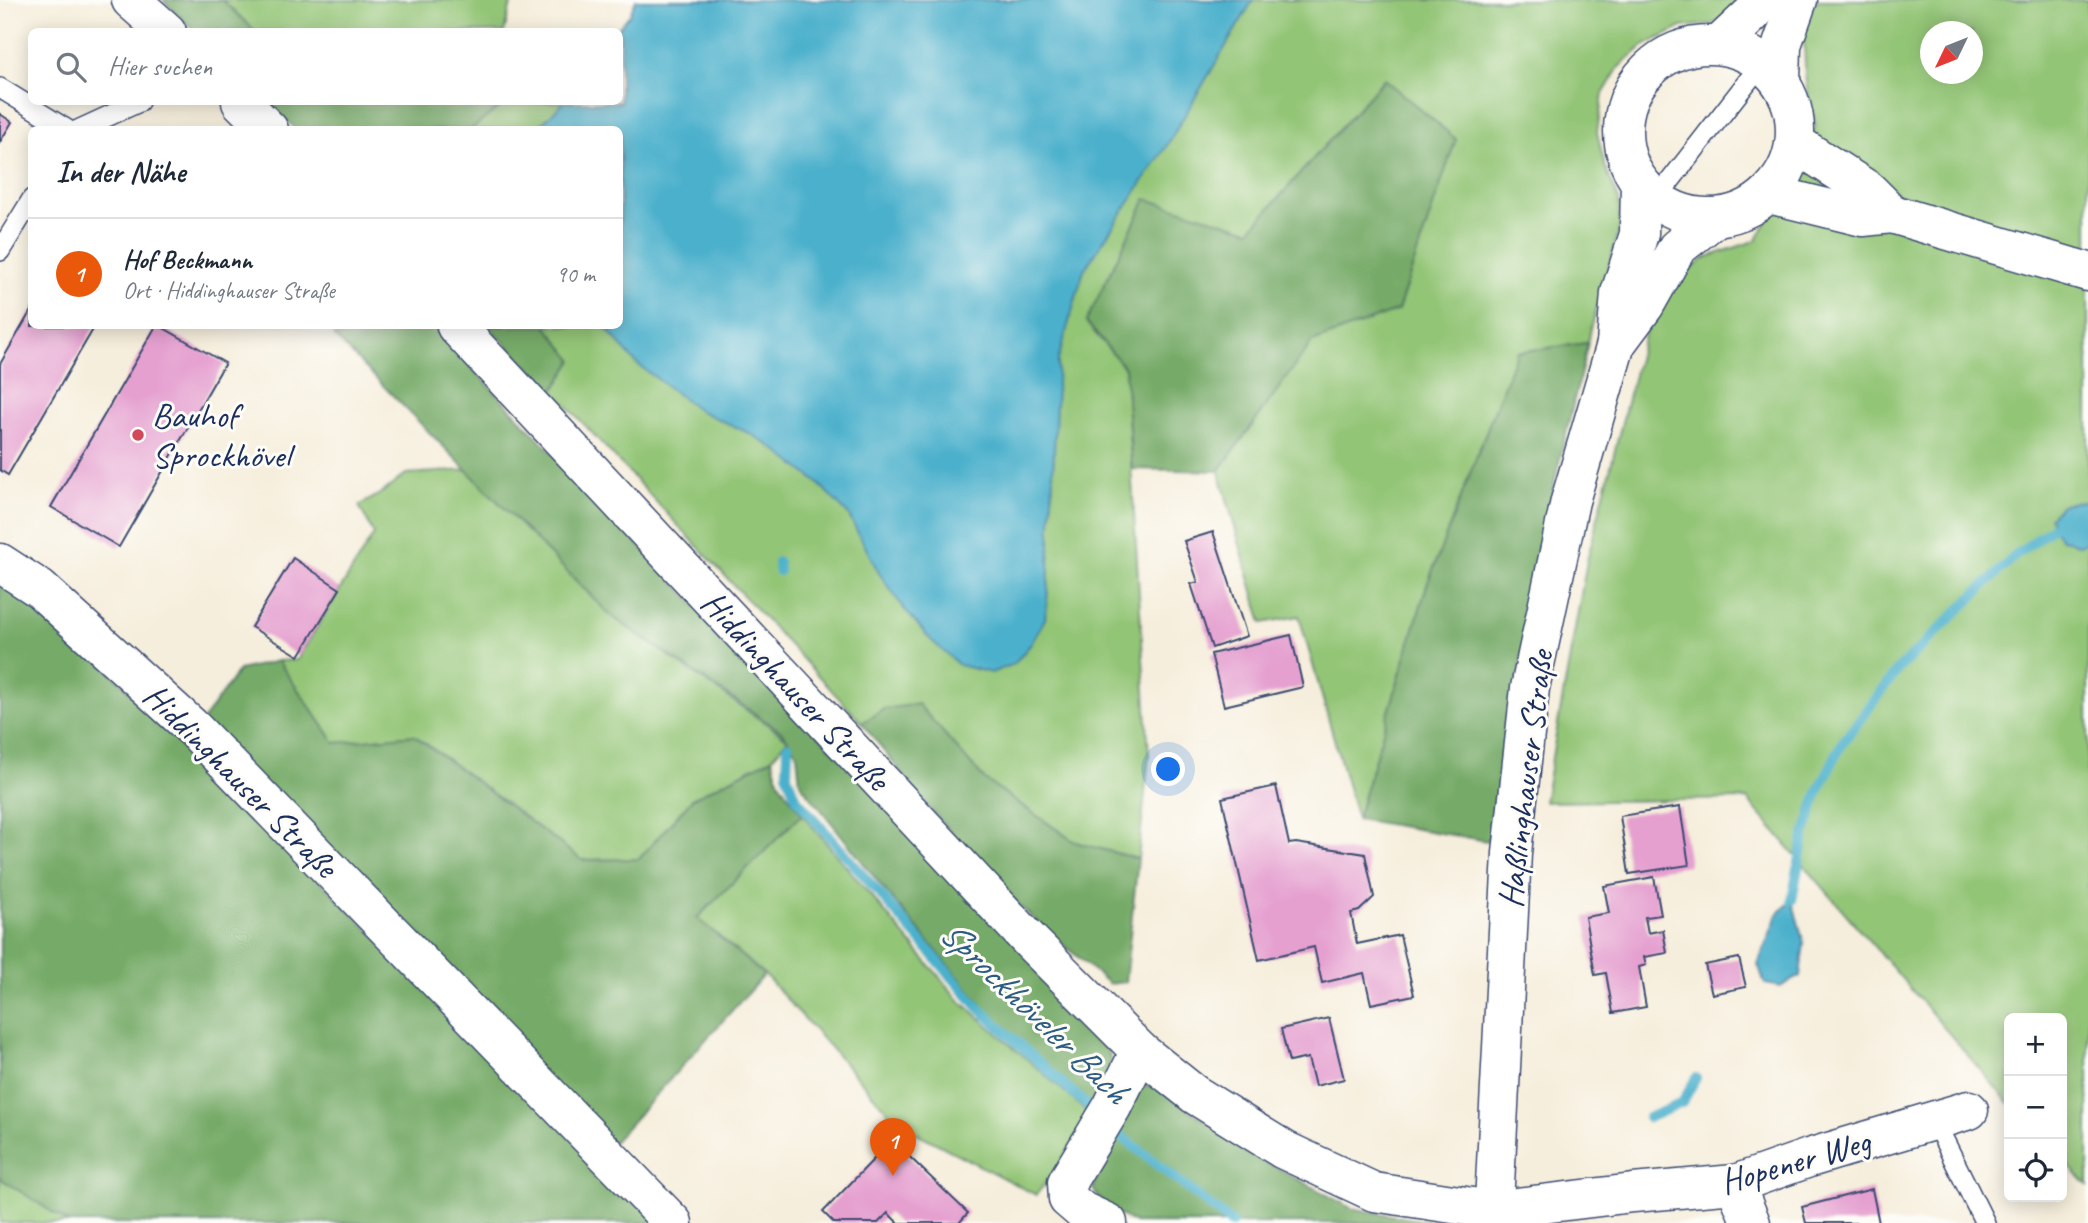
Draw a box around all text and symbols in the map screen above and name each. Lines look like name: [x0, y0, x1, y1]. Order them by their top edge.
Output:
north arrow: [1920, 21, 1983, 84]
search box: [28, 28, 623, 105]
icon: search: [52, 48, 90, 86]
text: Hier suchen: [108, 50, 212, 83]
text: In der Nähe: [56, 153, 185, 191]
text: Hof Beckmann: [123, 243, 252, 276]
text: 1: [74, 260, 84, 289]
text: 90 m: [556, 260, 595, 289]
text: Ort · Hiddinghauser Straße: [123, 276, 335, 305]
place label: Bauhof Sprockhövel: [152, 393, 296, 478]
marker: Bauhof Sprockhövel: [130, 427, 146, 443]
street label: Hiddinghauser Straße: [691, 581, 902, 802]
street label: Haßlinghauser Straße: [1487, 645, 1564, 910]
street label: Hiddinghauser Straße: [134, 673, 349, 889]
your location: [1151, 752, 1185, 786]
water label: Sprockhöveler Bach: [930, 909, 1141, 1115]
map controls: [2004, 1013, 2067, 1202]
button: +: [2004, 1013, 2067, 1076]
button: −: [2004, 1076, 2067, 1139]
pin: 1: [870, 1118, 916, 1176]
street label: Hopener Weg: [1715, 1118, 1877, 1204]
button: locate: [2004, 1139, 2067, 1202]

